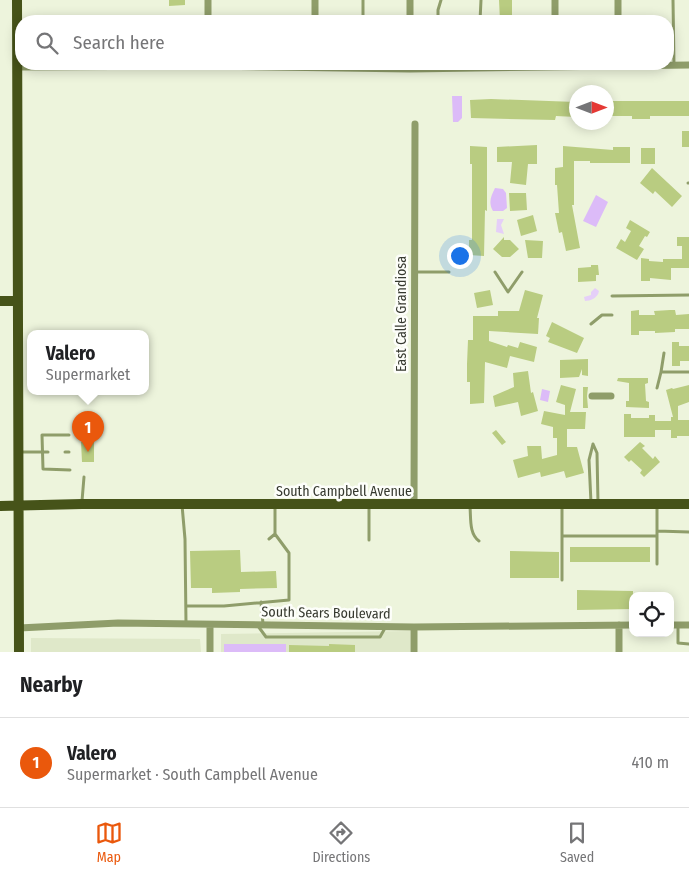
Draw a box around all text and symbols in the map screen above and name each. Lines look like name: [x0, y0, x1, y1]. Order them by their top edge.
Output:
search box: [15, 15, 674, 70]
icon: search: [33, 29, 61, 57]
text: Search here: [73, 31, 165, 54]
north arrow: [569, 85, 614, 130]
your location: [447, 243, 473, 269]
street label: East Calle Grandiosa: [393, 256, 410, 372]
popup: [27, 330, 149, 395]
text: Valero: [46, 342, 96, 365]
text: Supermarket: [46, 365, 130, 384]
pin: 1: [72, 411, 104, 452]
street label: South Campbell Avenue: [276, 483, 412, 500]
map controls: [629, 592, 674, 637]
button: locate: [629, 592, 674, 637]
street label: South Sears Boulevard: [261, 603, 391, 623]
text: Nearby: [20, 672, 82, 698]
text: Valero: [67, 742, 117, 765]
text: 1: [33, 753, 39, 772]
text: 410 m: [631, 753, 669, 772]
text: Supermarket · South Campbell Avenue: [67, 765, 318, 784]
tab: Map: [95, 819, 123, 866]
tab: Directions: [312, 819, 370, 866]
tab: Saved: [560, 819, 594, 866]

